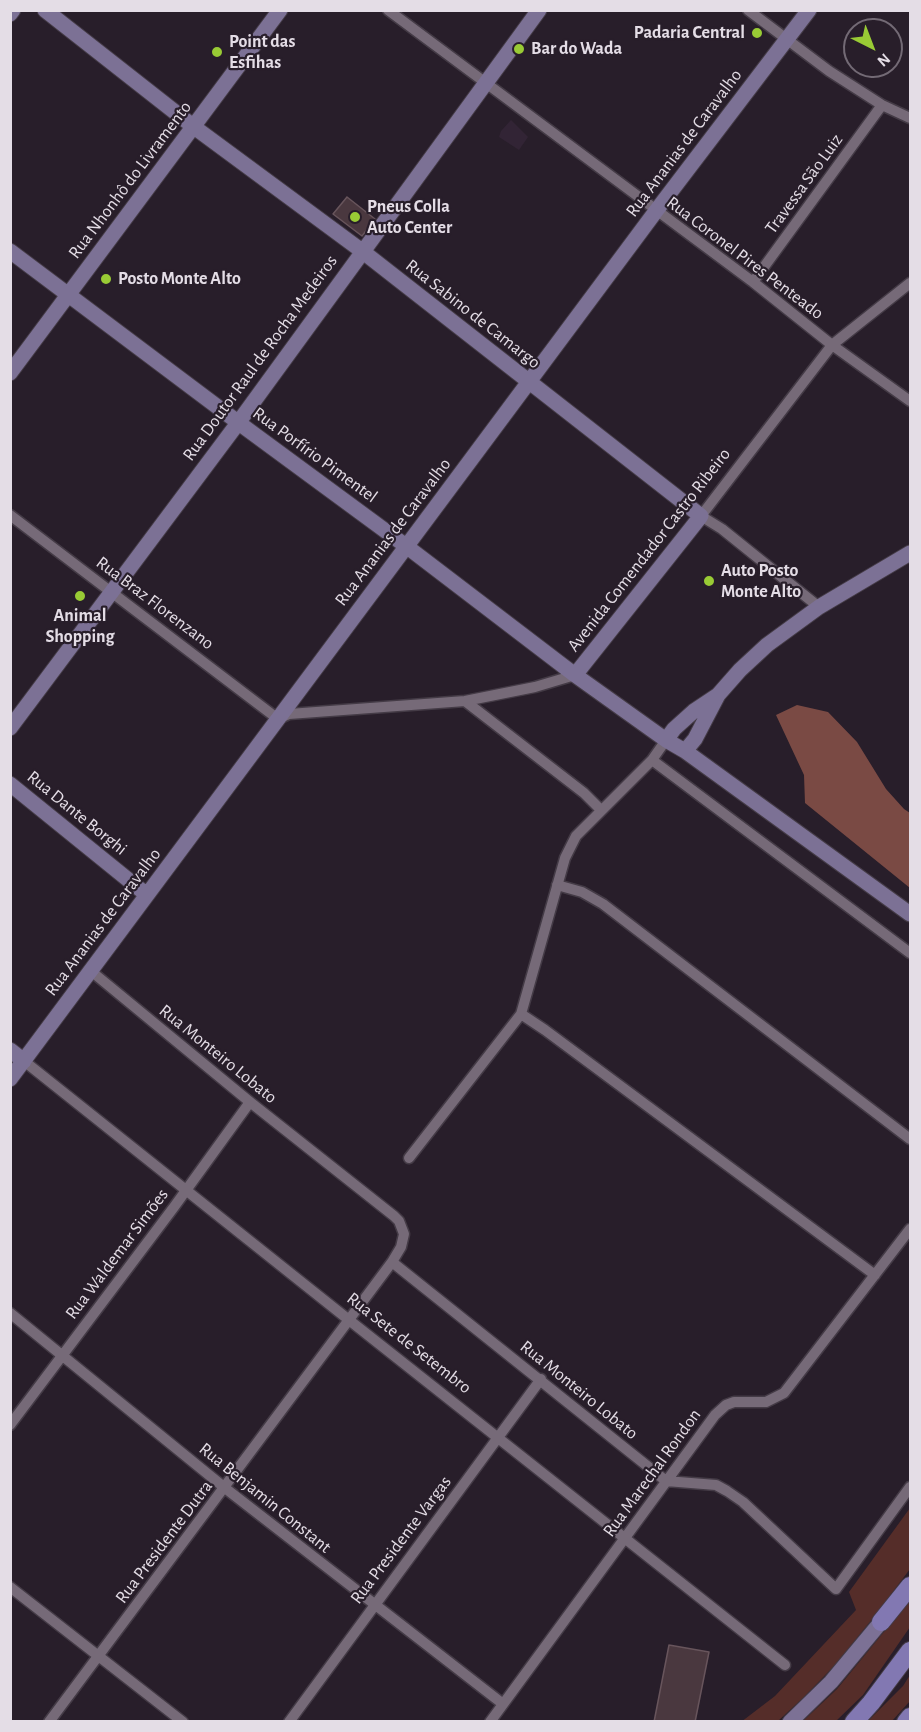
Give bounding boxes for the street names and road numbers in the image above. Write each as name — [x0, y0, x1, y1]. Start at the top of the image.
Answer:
street label: Rua Ananias de Caravalho — [621, 65, 747, 221]
street label: Rua Nhonhô do Livramento — [64, 97, 196, 263]
street label: Travessa São Luiz — [760, 130, 848, 238]
street label: Rua Coronel Pires Penteado — [662, 192, 828, 324]
street label: Rua Doutor Raul de Rocha Medeiros — [178, 251, 342, 465]
street label: Rua Sabino de Camargo — [401, 255, 545, 373]
street label: Rua Porfírio Pimentel — [248, 403, 382, 507]
street label: Avenida Comendador Castro Ribeiro — [563, 444, 735, 656]
street label: Rua Ananias de Caravalho — [330, 454, 456, 610]
street label: Rua Braz Florenzano — [92, 552, 218, 654]
street label: Rua Dante Borghi — [23, 766, 131, 860]
street label: Rua Ananias de Caravalho — [40, 844, 166, 1000]
street label: Rua Monteiro Lobato — [155, 1000, 281, 1108]
street label: Rua Waldemar Simões — [61, 1184, 173, 1324]
street label: Rua Sete de Setembro — [342, 1288, 476, 1398]
street label: Rua Monteiro Lobato — [516, 1336, 642, 1444]
street label: Rua Marechal Rondon — [598, 1405, 706, 1541]
street label: Rua Benjamin Constant — [195, 1438, 335, 1558]
street label: Rua Presidente Vargas — [346, 1472, 456, 1608]
street label: Rua Presidente Dutra — [111, 1476, 217, 1608]

